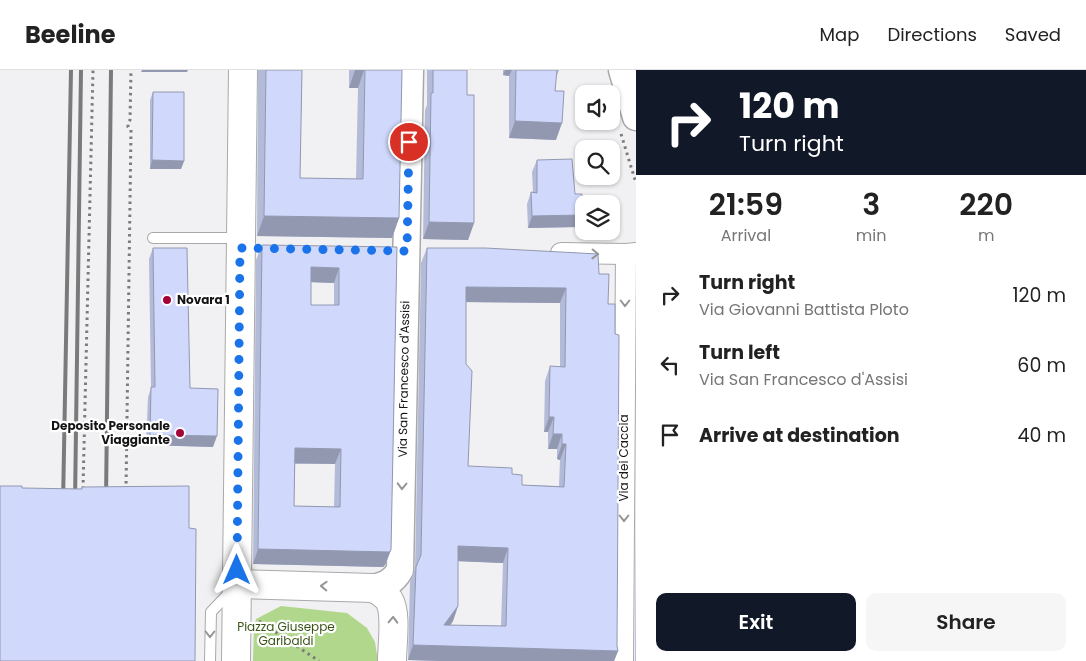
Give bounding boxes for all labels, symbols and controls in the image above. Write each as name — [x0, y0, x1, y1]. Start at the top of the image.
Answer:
text: Beeline — [25, 18, 116, 51]
text: Map — [820, 22, 859, 47]
text: Directions — [887, 22, 977, 47]
text: Saved — [1005, 22, 1061, 47]
text: 120 m — [739, 81, 839, 130]
map controls — [575, 85, 620, 240]
button: sound — [575, 85, 620, 130]
icon: right — [656, 90, 721, 155]
pin — [388, 121, 430, 163]
icon: arrive — [395, 128, 423, 156]
text: Turn right — [739, 128, 844, 159]
button: search — [575, 140, 620, 185]
text: 21:59 — [709, 183, 783, 226]
text: 3 — [862, 183, 880, 226]
text: 220 — [959, 183, 1013, 226]
button: layers — [575, 195, 620, 240]
text: Arrival — [721, 224, 771, 247]
text: min — [856, 224, 886, 247]
text: m — [978, 224, 994, 247]
one-way arrow — [592, 249, 600, 259]
text: Turn right — [699, 269, 795, 296]
icon: right — [656, 281, 684, 309]
text: 120 m — [1012, 282, 1066, 309]
place label: Novara 1 — [177, 291, 230, 308]
marker: Novara 1 — [161, 294, 173, 306]
text: Via Giovanni Battista Ploto — [699, 298, 909, 321]
street label: Via San Francesco d'Assisi — [394, 300, 413, 457]
one-way arrow — [620, 300, 630, 307]
text: Turn left — [699, 339, 780, 366]
icon: left — [656, 351, 684, 379]
text: 60 m — [1017, 352, 1066, 379]
text: Via San Francesco d'Assisi — [699, 368, 908, 391]
street label: Via dei Caccia — [615, 414, 632, 502]
place label: Deposito Personale Viaggiante — [51, 417, 171, 448]
icon: arrive — [656, 421, 684, 449]
text: Arrive at destination — [699, 422, 900, 449]
text: 40 m — [1017, 422, 1066, 449]
marker: Deposito Personale Viaggiante — [174, 427, 186, 439]
one-way arrow — [397, 482, 407, 490]
one-way arrow — [619, 514, 629, 522]
position arrow — [210, 543, 262, 595]
one-way arrow — [320, 581, 328, 592]
button: Exit — [656, 593, 856, 651]
button: Share — [866, 593, 1066, 651]
one-way arrow — [388, 616, 398, 624]
park label: Piazza Giuseppe Garibaldi — [237, 618, 335, 649]
one-way arrow — [205, 631, 215, 639]

